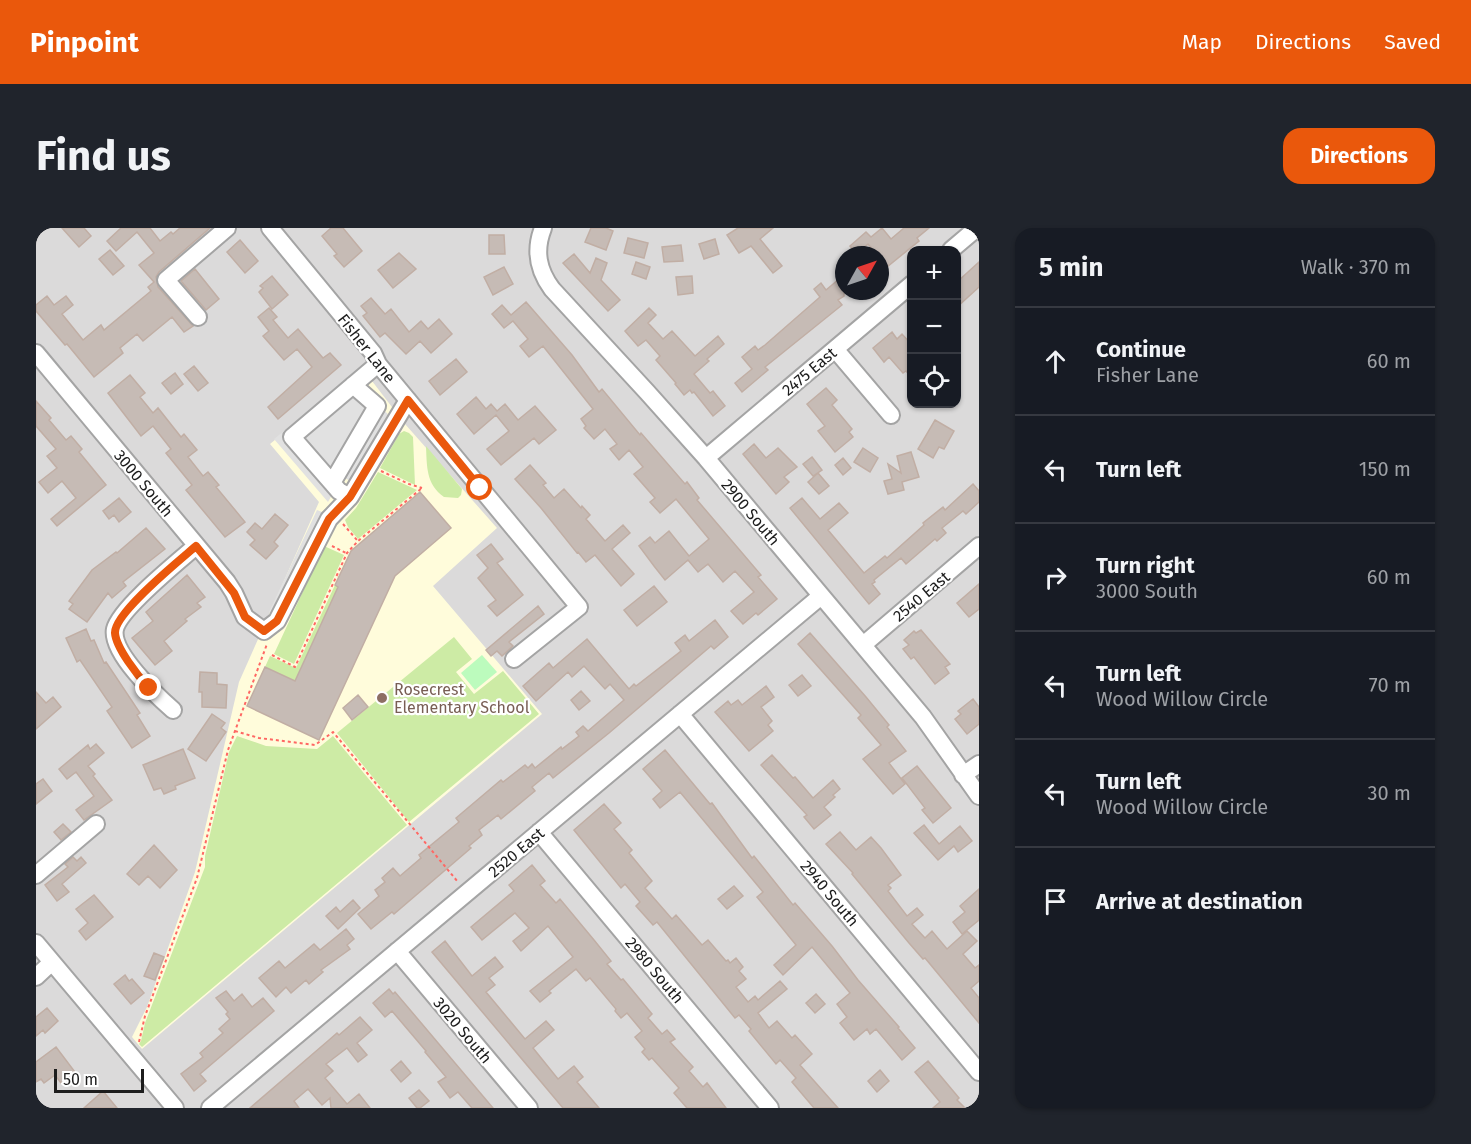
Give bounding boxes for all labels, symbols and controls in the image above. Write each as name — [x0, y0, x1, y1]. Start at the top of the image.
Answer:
text: Pinpoint — [30, 26, 139, 59]
text: Map — [1182, 29, 1222, 55]
text: Directions — [1255, 29, 1351, 55]
text: Saved — [1384, 29, 1441, 55]
button: Directions — [1283, 128, 1435, 184]
text: Find us — [36, 131, 171, 181]
north arrow — [835, 246, 889, 300]
map controls — [907, 246, 961, 408]
button: + — [907, 246, 961, 300]
text: 5 min — [1039, 252, 1103, 283]
text: Walk · 370 m — [1301, 255, 1411, 279]
button: − — [907, 300, 961, 354]
street label: Fisher Lane — [334, 310, 399, 387]
text: Continue — [1096, 336, 1186, 363]
street label: 2475 East — [778, 343, 840, 400]
icon: ahead — [1039, 345, 1072, 378]
text: 60 m — [1367, 349, 1411, 373]
button: locate — [907, 354, 961, 408]
text: Fisher Lane — [1096, 363, 1199, 387]
street label: 3000 South — [110, 446, 177, 521]
icon: left — [1039, 453, 1072, 486]
text: Turn left — [1096, 456, 1181, 483]
text: 150 m — [1359, 457, 1411, 481]
route start — [466, 474, 492, 500]
street label: 2900 South — [717, 475, 784, 549]
text: Turn right — [1096, 552, 1195, 579]
icon: right — [1039, 561, 1072, 594]
text: 60 m — [1367, 565, 1411, 589]
street label: 2540 East — [889, 567, 954, 625]
text: 3000 South — [1096, 579, 1198, 603]
text: Turn left — [1096, 660, 1181, 687]
icon: left — [1039, 669, 1072, 702]
text: 70 m — [1369, 673, 1411, 697]
route end — [135, 674, 161, 700]
place label: Rosecrest Elementary School — [394, 680, 530, 717]
text: Wood Willow Circle — [1096, 687, 1268, 711]
marker: Rosecrest Elementary School — [375, 691, 389, 705]
text: Turn left — [1096, 768, 1181, 795]
icon: left — [1039, 777, 1072, 810]
text: 30 m — [1367, 781, 1411, 805]
text: Wood Willow Circle — [1096, 795, 1268, 819]
street label: 2520 East — [485, 823, 548, 881]
street label: 2940 South — [797, 856, 863, 930]
icon: arrive — [1039, 885, 1072, 918]
text: Arrive at destination — [1096, 888, 1303, 915]
street label: 2980 South — [621, 933, 688, 1007]
street label: 3020 South — [430, 993, 496, 1067]
scale bar — [54, 1066, 144, 1094]
text: 50 m — [63, 1070, 98, 1089]

